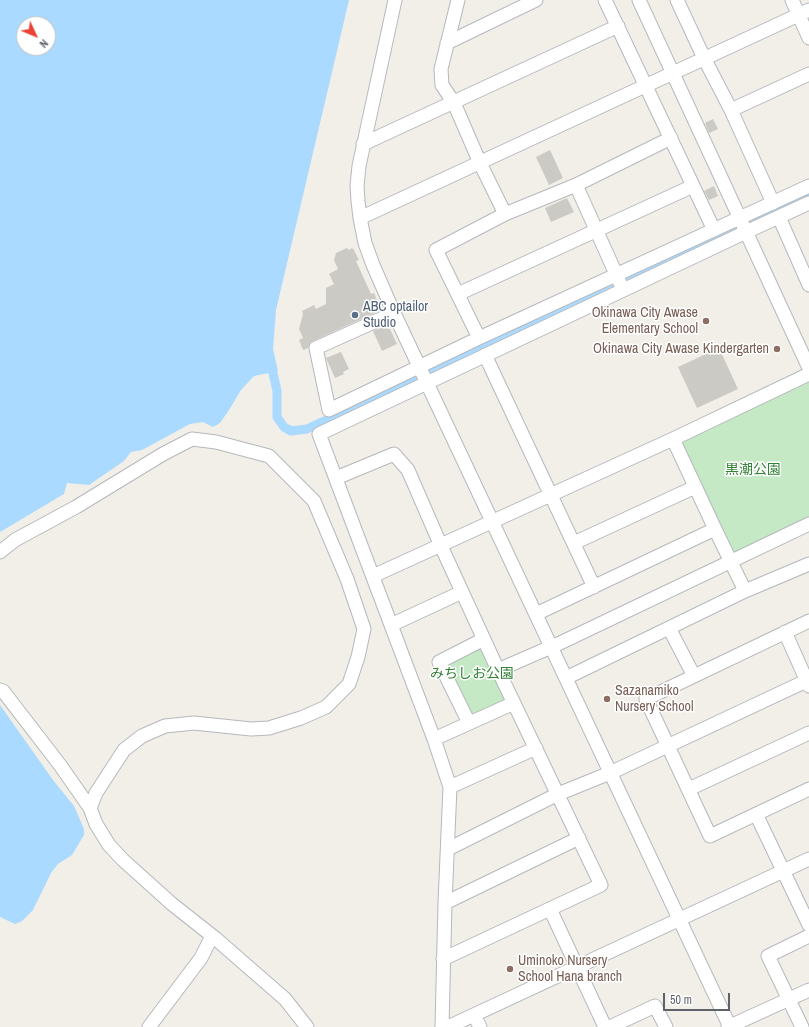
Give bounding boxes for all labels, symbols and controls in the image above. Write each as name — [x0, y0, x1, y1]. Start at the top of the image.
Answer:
north arrow — [16, 16, 56, 56]
text: N — [37, 36, 51, 51]
place label: ABC optailor Studio — [363, 299, 428, 332]
place label: Okinawa City Awase Elementary School — [592, 305, 698, 338]
marker: ABC optailor Studio — [350, 310, 360, 320]
marker: Okinawa City Awase Elementary School — [701, 316, 711, 326]
place label: Okinawa City Awase Kindergarten — [593, 341, 769, 357]
marker: Okinawa City Awase Kindergarten — [772, 344, 782, 354]
park label: 黒潮公園 — [725, 462, 781, 478]
park label: みちしお公園 — [430, 666, 514, 682]
place label: Sazanamiko Nursery School — [615, 683, 693, 716]
marker: Sazanamiko Nursery School — [602, 694, 612, 704]
place label: Uminoko Nursery School Hana branch — [518, 953, 622, 986]
marker: Uminoko Nursery School Hana branch — [505, 964, 515, 974]
scale bar — [665, 985, 732, 1011]
text: 50 m — [670, 992, 692, 1008]

